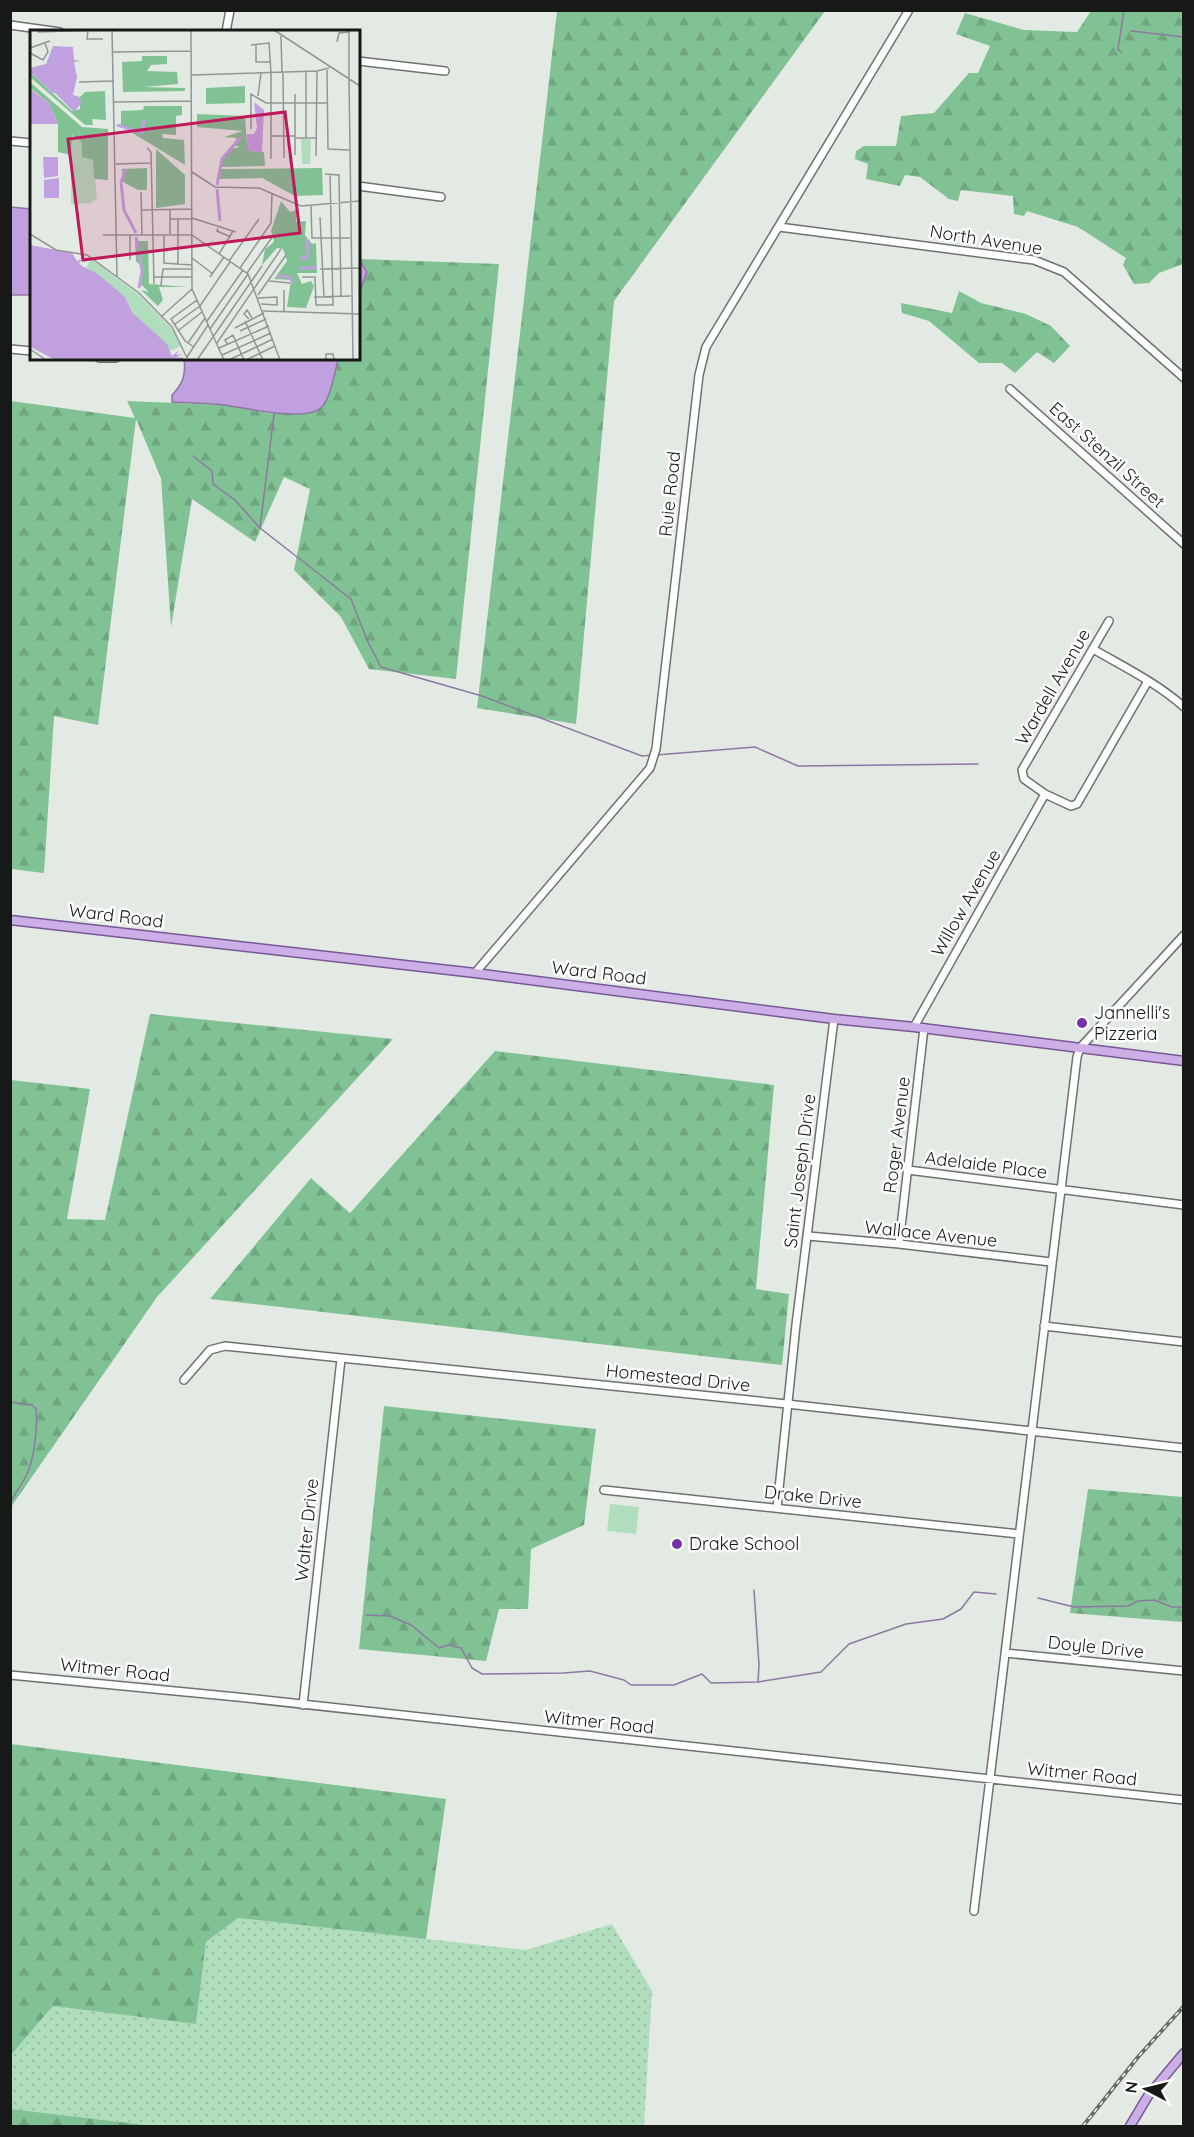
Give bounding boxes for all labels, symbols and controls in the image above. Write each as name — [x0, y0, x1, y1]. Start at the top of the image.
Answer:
inset map — [30, 30, 360, 360]
street label: North Avenue — [928, 219, 1044, 260]
street label: East Stenzil Street — [1045, 397, 1170, 513]
street label: Ruie Road — [654, 450, 685, 538]
street label: Wardell Avenue — [1010, 624, 1095, 749]
street label: Willow Avenue — [926, 845, 1006, 961]
street label: Ward Road — [67, 898, 165, 933]
street label: Ward Road — [550, 955, 648, 990]
place label: Jannelli's Pizzeria — [1094, 1001, 1170, 1045]
marker: Jannelli's Pizzeria — [1075, 1016, 1089, 1030]
street label: Roger Avenue — [878, 1075, 915, 1195]
street label: Saint Joseph Drive — [779, 1092, 820, 1249]
street label: Adelaide Place — [924, 1146, 1048, 1183]
street label: Wallace Avenue — [864, 1215, 999, 1252]
street label: Homestead Drive — [605, 1358, 751, 1397]
street label: Walter Drive — [290, 1477, 323, 1583]
street label: Drake Drive — [763, 1480, 863, 1513]
place label: Drake School — [689, 1532, 799, 1555]
marker: Drake School — [670, 1537, 684, 1551]
street label: Doyle Drive — [1047, 1630, 1145, 1663]
street label: Witmer Road — [59, 1652, 171, 1687]
street label: Witmer Road — [543, 1704, 655, 1739]
street label: Witmer Road — [1026, 1756, 1138, 1791]
north arrow — [1116, 2059, 1176, 2119]
text: N — [1120, 2080, 1142, 2094]

